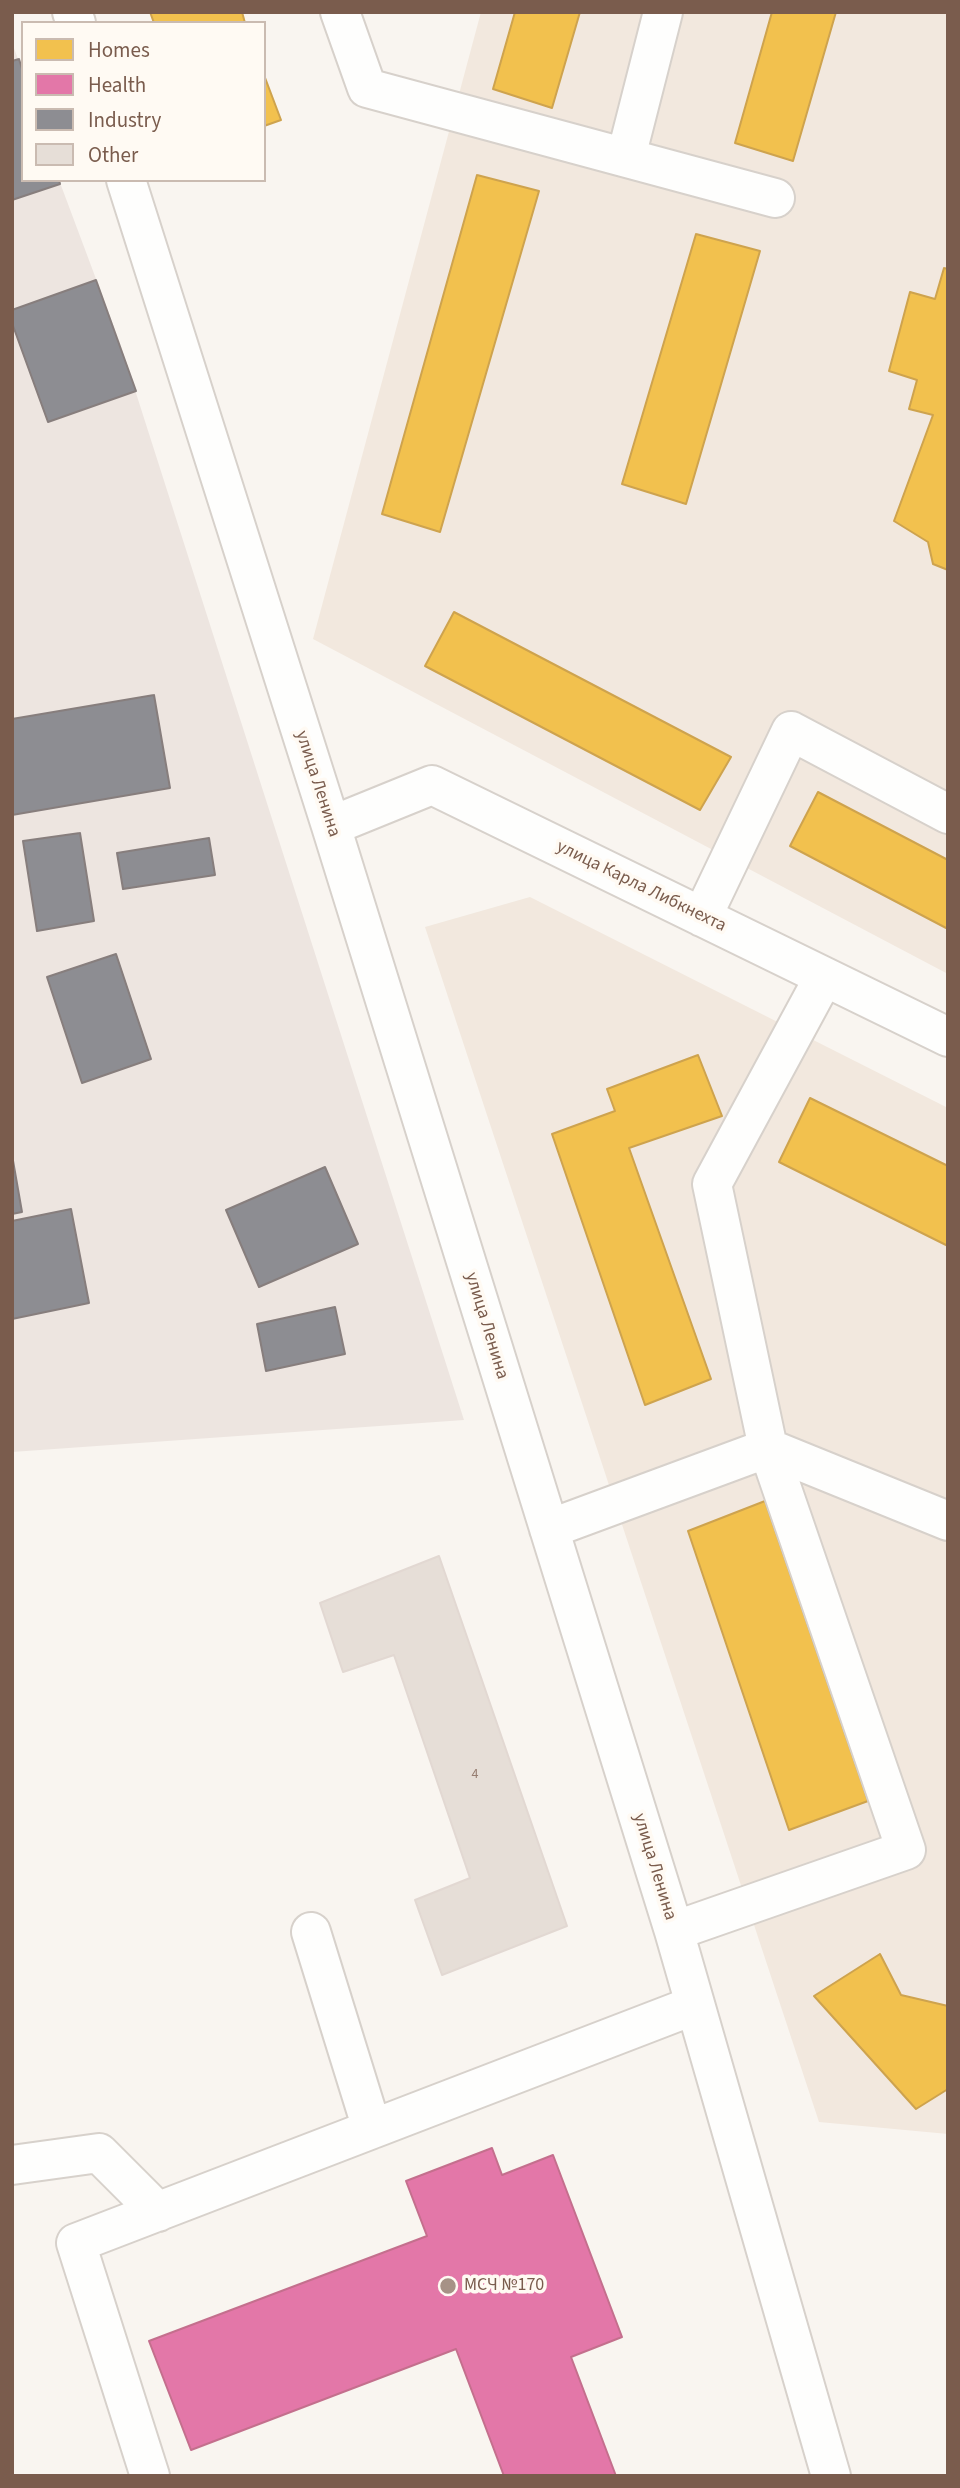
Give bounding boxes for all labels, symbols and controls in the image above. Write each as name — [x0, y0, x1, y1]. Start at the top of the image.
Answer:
legend — [21, 21, 266, 182]
text: Homes — [88, 35, 150, 65]
text: Health — [88, 70, 146, 100]
text: Industry — [88, 105, 161, 135]
text: Other — [88, 140, 138, 170]
street label: улица Ленина — [290, 728, 344, 840]
street label: улица Карла Либкнехта — [553, 836, 729, 938]
street label: улица Ленина — [460, 1270, 512, 1382]
house number: 4 — [472, 1767, 478, 1783]
street label: улица Ленина — [628, 1811, 680, 1923]
place label: МСЧ №170 — [464, 2275, 544, 2297]
marker: МСЧ №170 — [438, 2276, 458, 2296]

